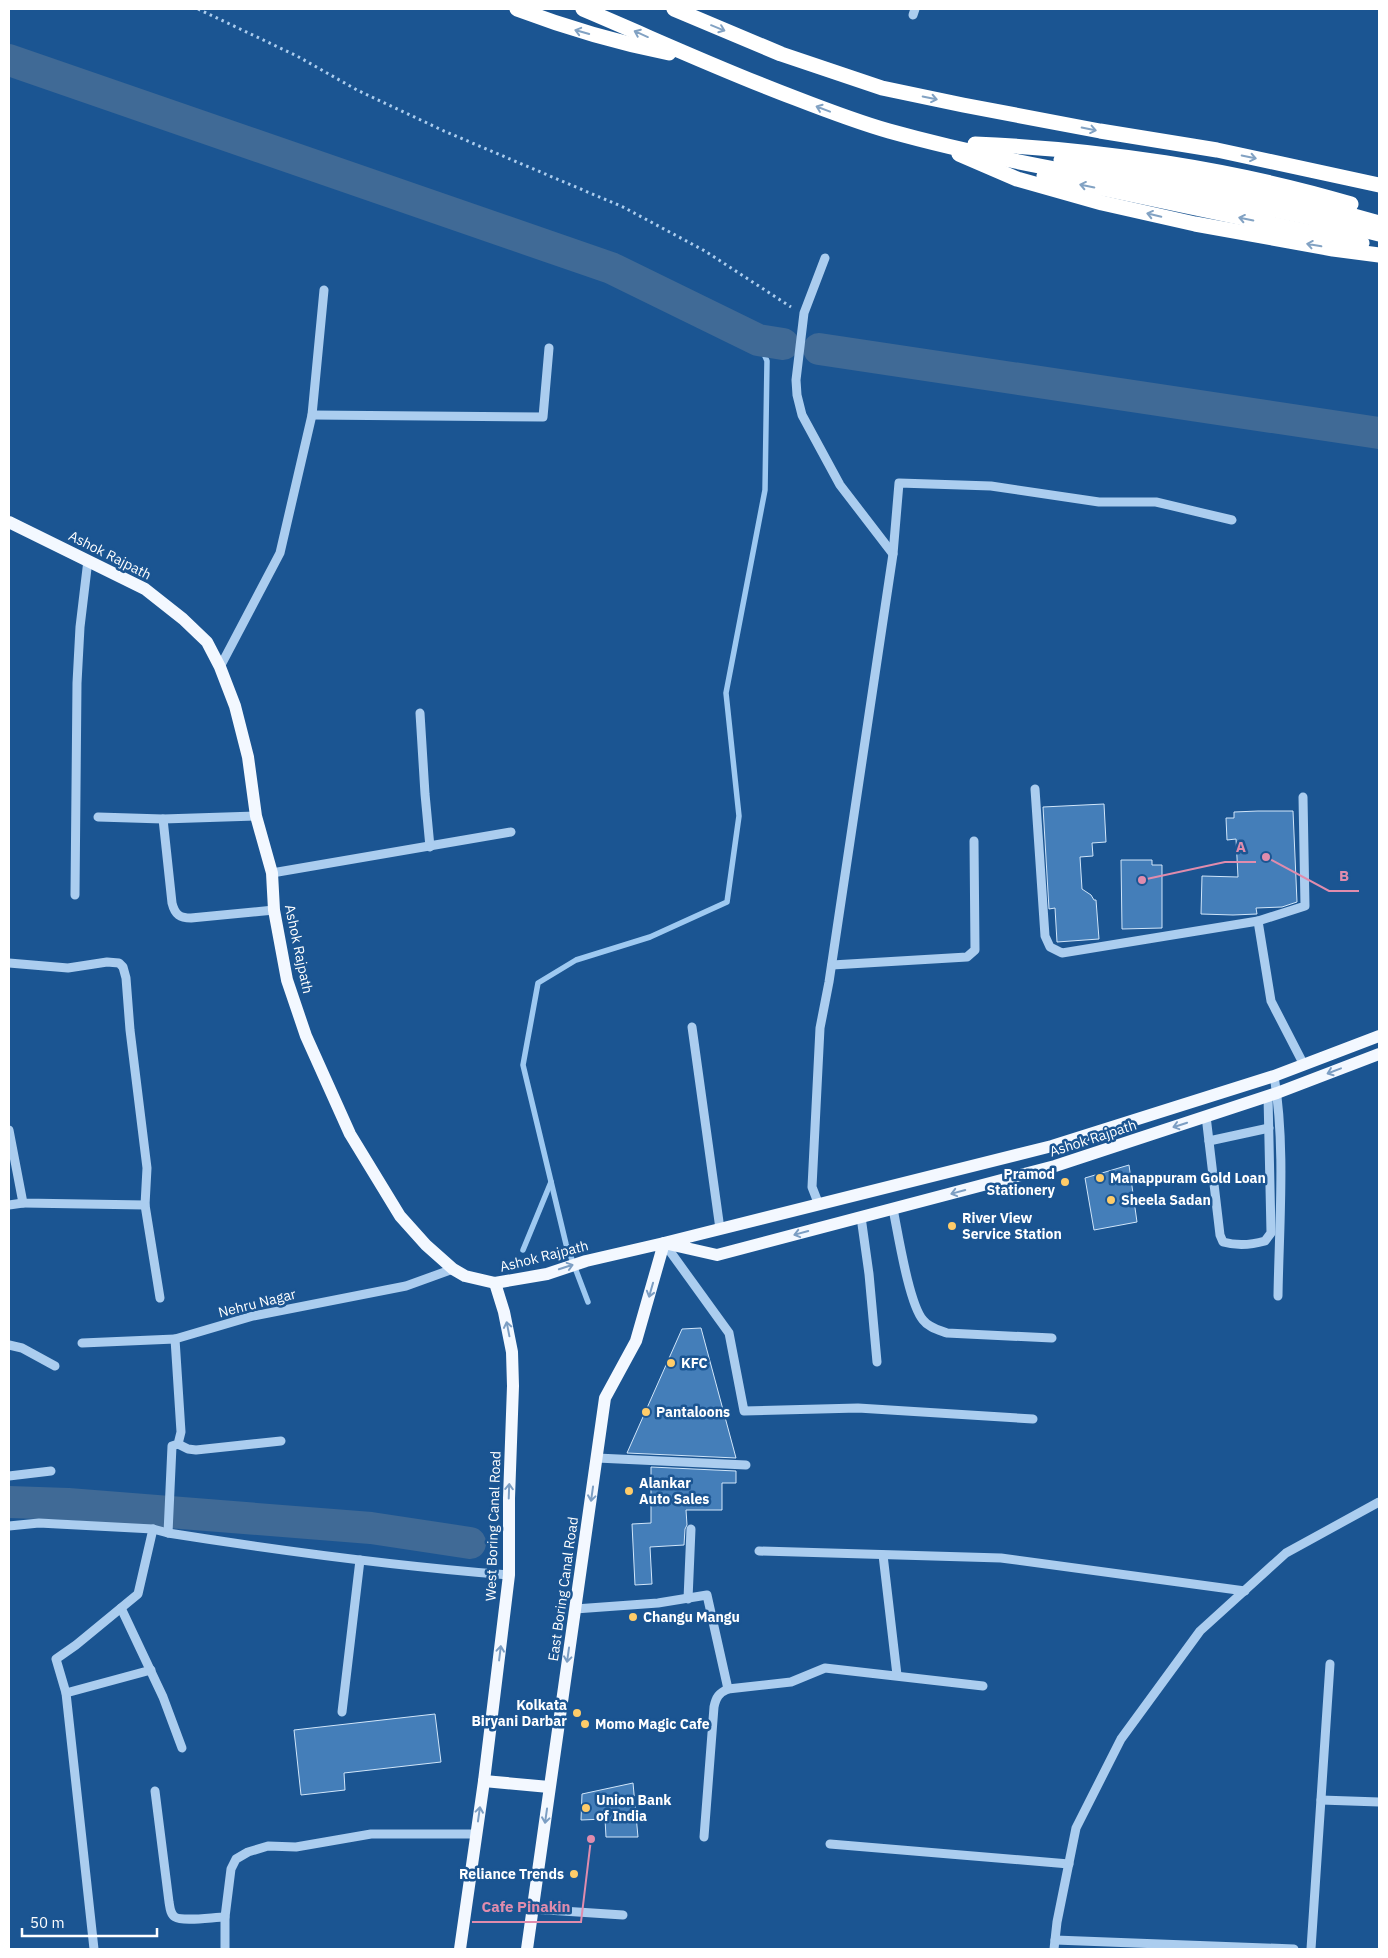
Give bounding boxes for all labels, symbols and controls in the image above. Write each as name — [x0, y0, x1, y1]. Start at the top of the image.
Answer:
one-way arrow — [710, 24, 725, 34]
one-way arrow — [574, 27, 590, 37]
one-way arrow — [634, 28, 649, 38]
one-way arrow — [921, 94, 937, 103]
one-way arrow — [816, 104, 831, 113]
one-way arrow — [1081, 125, 1097, 134]
one-way arrow — [1241, 153, 1257, 163]
one-way arrow — [1079, 181, 1095, 190]
one-way arrow — [1147, 210, 1163, 219]
one-way arrow — [1238, 214, 1254, 223]
one-way arrow — [1306, 240, 1322, 250]
street label: Ashok Rajpath — [66, 526, 154, 584]
callout: A — [1225, 832, 1256, 862]
text: A — [1236, 837, 1246, 856]
callout: B — [1329, 861, 1359, 891]
text: B — [1339, 866, 1349, 885]
street label: Ashok Rajpath — [281, 903, 317, 995]
one-way arrow — [1327, 1067, 1342, 1076]
street label: Ashok Rajpath — [1047, 1115, 1139, 1161]
one-way arrow — [1173, 1121, 1189, 1130]
place label: Pramod Stationery — [986, 1165, 1056, 1199]
place label: Manappuram Gold Loan — [1110, 1169, 1266, 1187]
marker: Manappuram Gold Loan — [1094, 1172, 1106, 1184]
marker: Pramod Stationery — [1059, 1176, 1071, 1188]
one-way arrow — [950, 1187, 966, 1197]
place label: Sheela Sadan — [1121, 1191, 1211, 1209]
marker: Sheela Sadan — [1105, 1194, 1117, 1206]
place label: River View Service Station — [962, 1209, 1062, 1243]
marker: River View Service Station — [946, 1220, 958, 1232]
one-way arrow — [793, 1229, 809, 1238]
street label: Ashok Rajpath — [498, 1236, 590, 1276]
one-way arrow — [558, 1262, 574, 1272]
one-way arrow — [645, 1281, 655, 1297]
street label: Nehru Nagar — [216, 1285, 298, 1321]
one-way arrow — [502, 1322, 512, 1338]
place label: KFC — [681, 1354, 708, 1372]
marker: KFC — [665, 1357, 677, 1369]
place label: Pantaloons — [656, 1403, 730, 1421]
marker: Pantaloons — [640, 1406, 652, 1418]
street label: West Boring Canal Road — [481, 1451, 505, 1601]
place label: Alankar Auto Sales — [639, 1474, 709, 1508]
one-way arrow — [505, 1484, 514, 1500]
marker: Alankar Auto Sales — [623, 1485, 635, 1497]
one-way arrow — [586, 1486, 596, 1502]
street label: East Boring Canal Road — [544, 1516, 582, 1662]
place label: Changu Mangu — [643, 1608, 740, 1626]
marker: Changu Mangu — [627, 1611, 639, 1623]
one-way arrow — [495, 1645, 505, 1661]
one-way arrow — [563, 1646, 573, 1662]
place label: Kolkata Biryani Darbar — [471, 1696, 567, 1730]
marker: Kolkata Biryani Darbar — [571, 1707, 583, 1719]
place label: Momo Magic Cafe — [595, 1715, 710, 1733]
marker: Momo Magic Cafe — [579, 1718, 591, 1730]
place label: Union Bank of India — [596, 1791, 672, 1825]
marker: Union Bank of India — [580, 1802, 592, 1814]
one-way arrow — [475, 1807, 485, 1823]
one-way arrow — [540, 1807, 550, 1823]
place label: Reliance Trends — [459, 1865, 564, 1883]
marker: Reliance Trends — [568, 1868, 580, 1880]
callout: Cafe Pinakin — [472, 1892, 581, 1922]
text: Cafe Pinakin — [481, 1897, 571, 1916]
scale bar — [22, 1906, 158, 1938]
text: 50 m — [30, 1913, 65, 1932]

